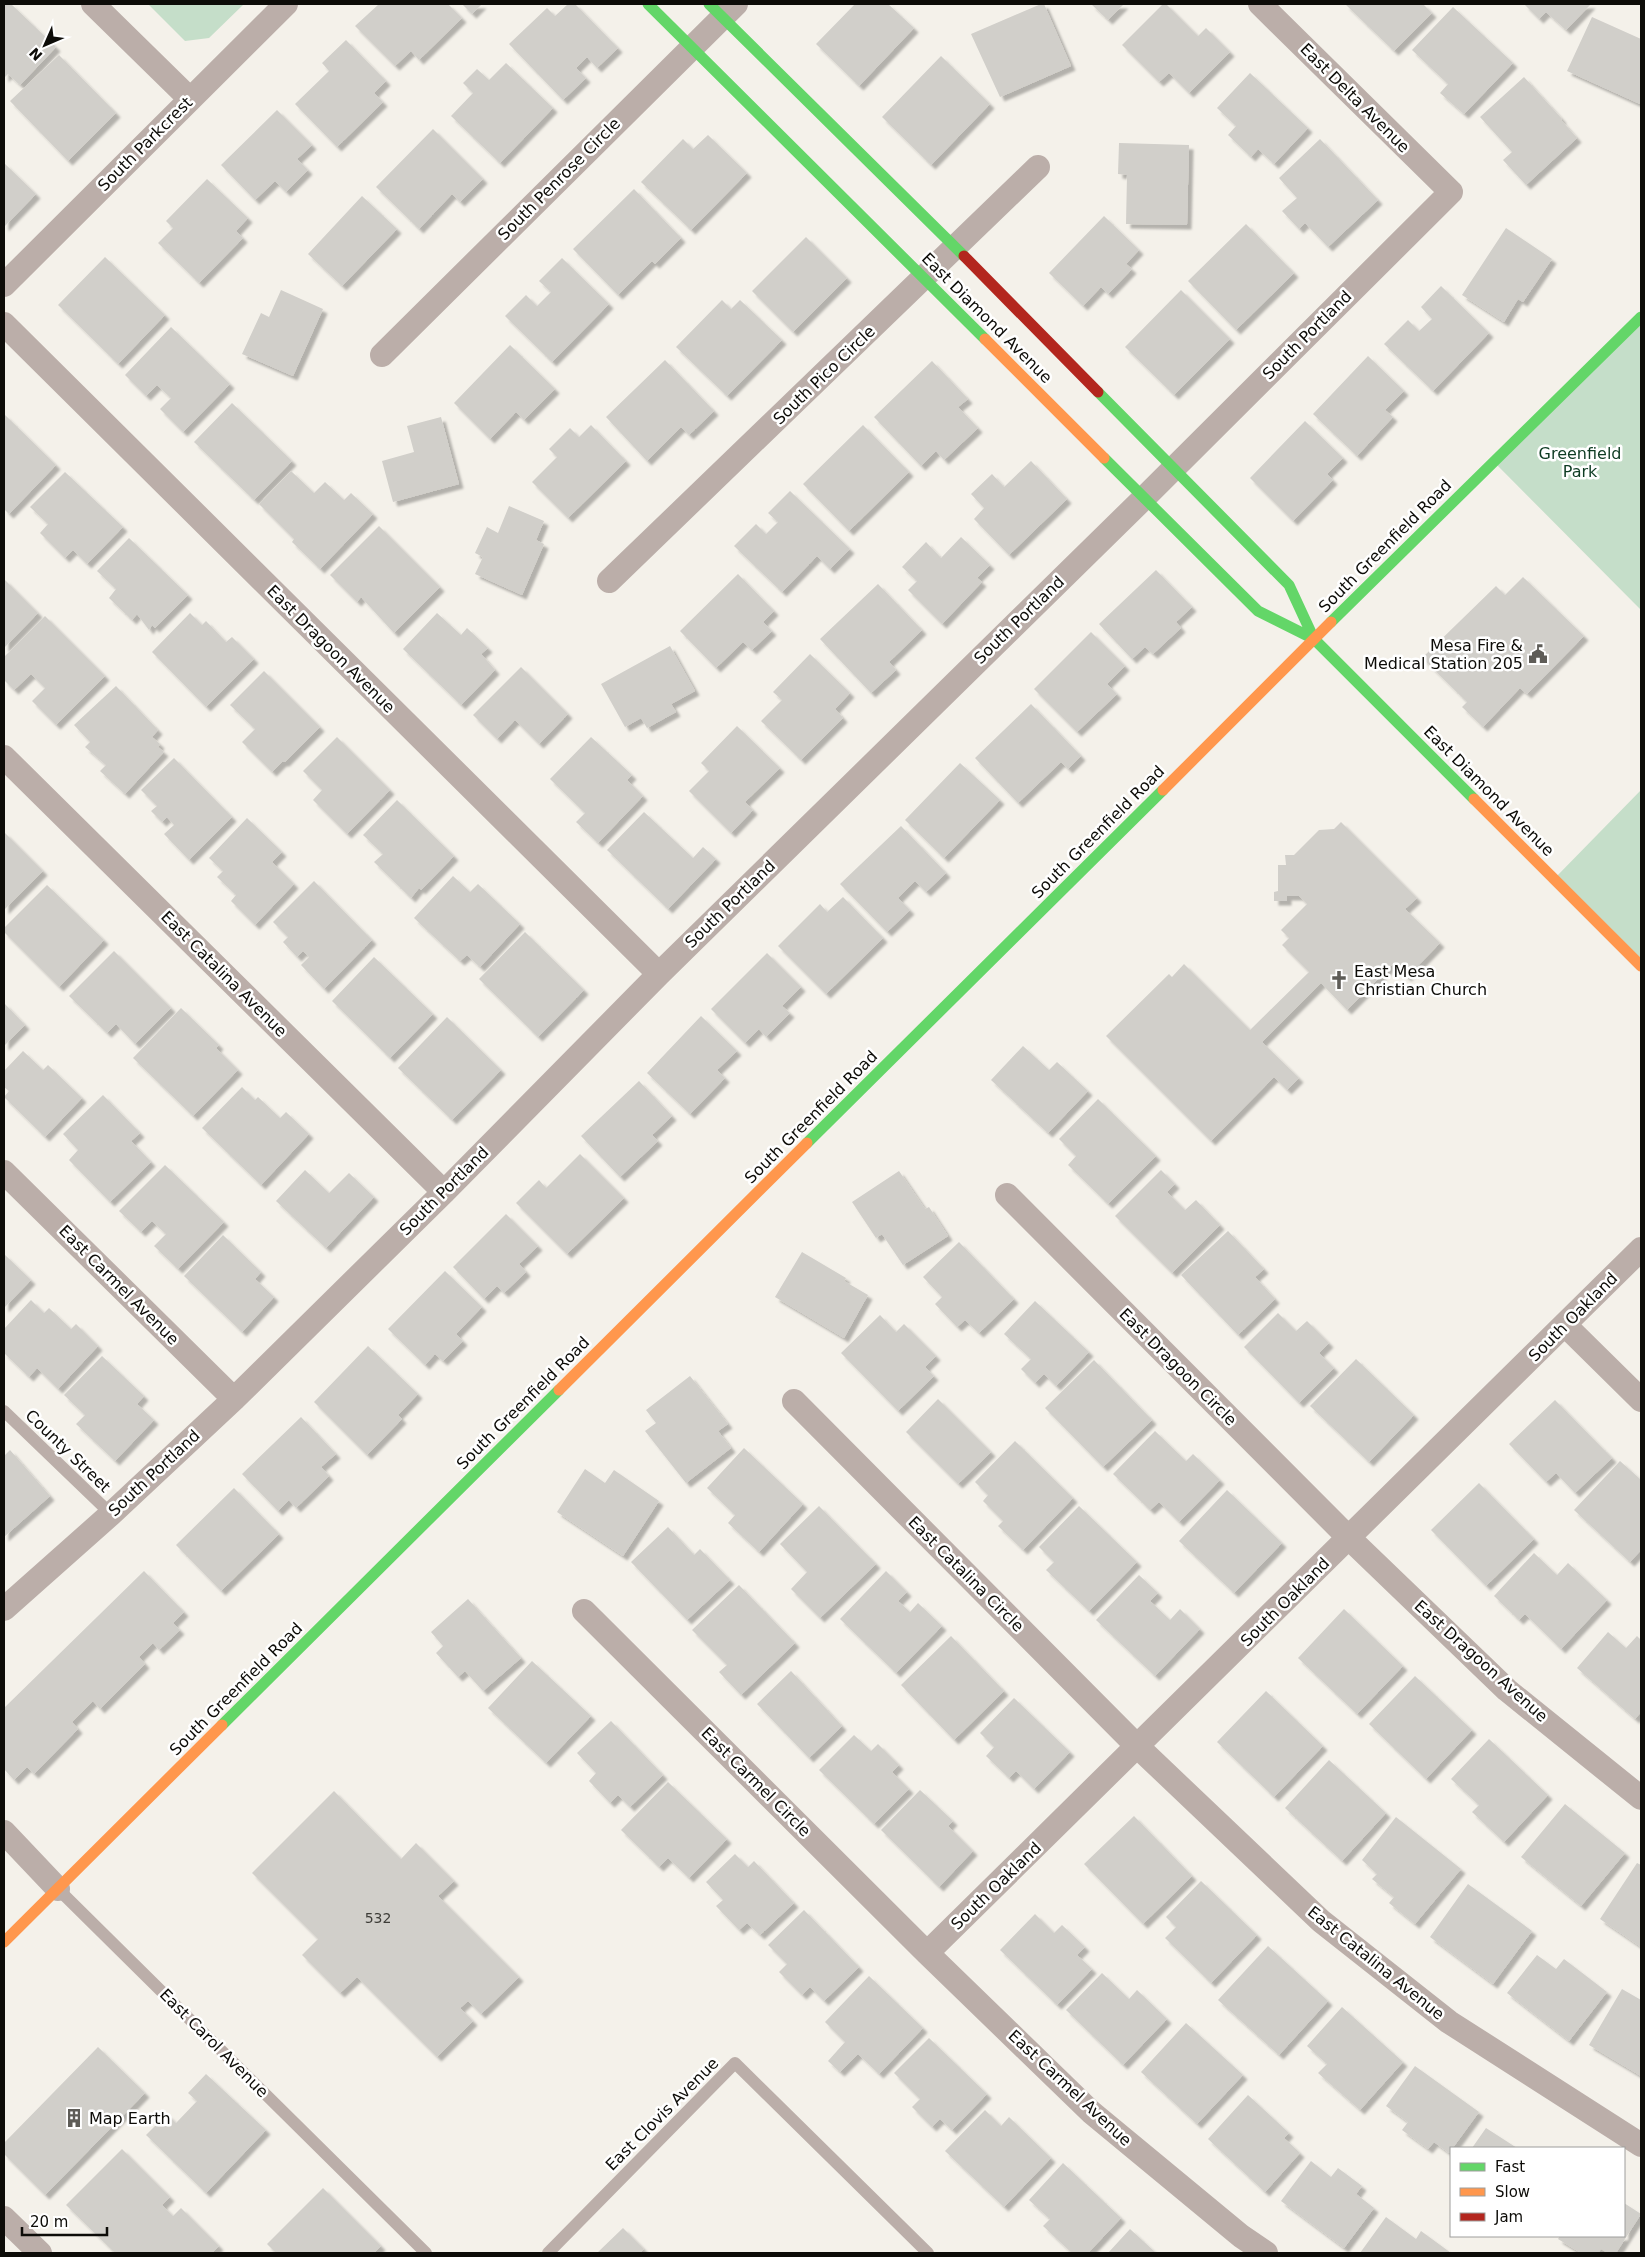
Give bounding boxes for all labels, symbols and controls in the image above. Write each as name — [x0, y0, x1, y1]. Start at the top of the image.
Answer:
north arrow — [20, 20, 70, 70]
street label: East Delta Avenue — [1296, 39, 1414, 157]
text: N — [26, 44, 46, 64]
street label: South Parkcrest — [94, 93, 196, 195]
street label: South Penrose Circle — [494, 114, 624, 244]
street label: East Diamond Avenue — [918, 249, 1056, 387]
street label: South Portland — [1259, 287, 1355, 383]
street label: South Pico Circle — [769, 322, 879, 428]
park label: Greenfield Park — [1539, 444, 1621, 481]
street label: South Greenfield Road — [1315, 476, 1455, 616]
street label: South Portland — [970, 572, 1068, 668]
street label: East Dragoon Avenue — [263, 581, 399, 717]
place label: Mesa Fire & Medical Station 205 — [1364, 636, 1523, 673]
public building icon: Mesa Fire & Medical Station 205 — [1527, 643, 1549, 665]
street label: East Diamond Avenue — [1420, 722, 1558, 860]
street label: South Greenfield Road — [1028, 762, 1168, 902]
street label: South Portland — [681, 856, 779, 952]
street label: East Catalina Avenue — [157, 907, 291, 1041]
place label: East Mesa Christian Church — [1354, 962, 1487, 999]
church icon: East Mesa Christian Church — [1328, 969, 1350, 991]
street label: South Greenfield Road — [741, 1047, 881, 1187]
street label: South Portland — [396, 1143, 492, 1239]
street label: East Carmel Avenue — [55, 1221, 183, 1349]
street label: South Oakland — [1525, 1269, 1621, 1365]
street label: East Dragoon Circle — [1115, 1304, 1241, 1430]
street label: South Greenfield Road — [453, 1333, 593, 1473]
street label: County Street — [22, 1406, 114, 1496]
street label: South Portland — [104, 1426, 204, 1520]
street label: East Catalina Circle — [904, 1512, 1028, 1636]
street label: South Oakland — [1237, 1554, 1333, 1650]
street label: East Dragoon Avenue — [1410, 1596, 1552, 1726]
street label: South Greenfield Road — [166, 1619, 306, 1759]
street label: East Carmel Circle — [697, 1723, 815, 1841]
street label: South Oakland — [947, 1838, 1045, 1934]
street label: East Catalina Avenue — [1304, 1902, 1448, 2024]
house number: 532 — [365, 1910, 391, 1926]
street label: East Carol Avenue — [156, 1985, 272, 2101]
street label: East Carmel Avenue — [1005, 2026, 1135, 2150]
street label: East Clovis Avenue — [602, 2054, 722, 2174]
building icon: Map Earth — [63, 2107, 85, 2129]
place label: Map Earth — [89, 2109, 171, 2128]
legend — [1450, 2147, 1625, 2237]
text: Fast — [1495, 2158, 1525, 2176]
text: Slow — [1495, 2183, 1530, 2201]
scale bar — [22, 2204, 108, 2236]
text: Jam — [1494, 2208, 1523, 2226]
text: 20 m — [30, 2213, 68, 2231]

